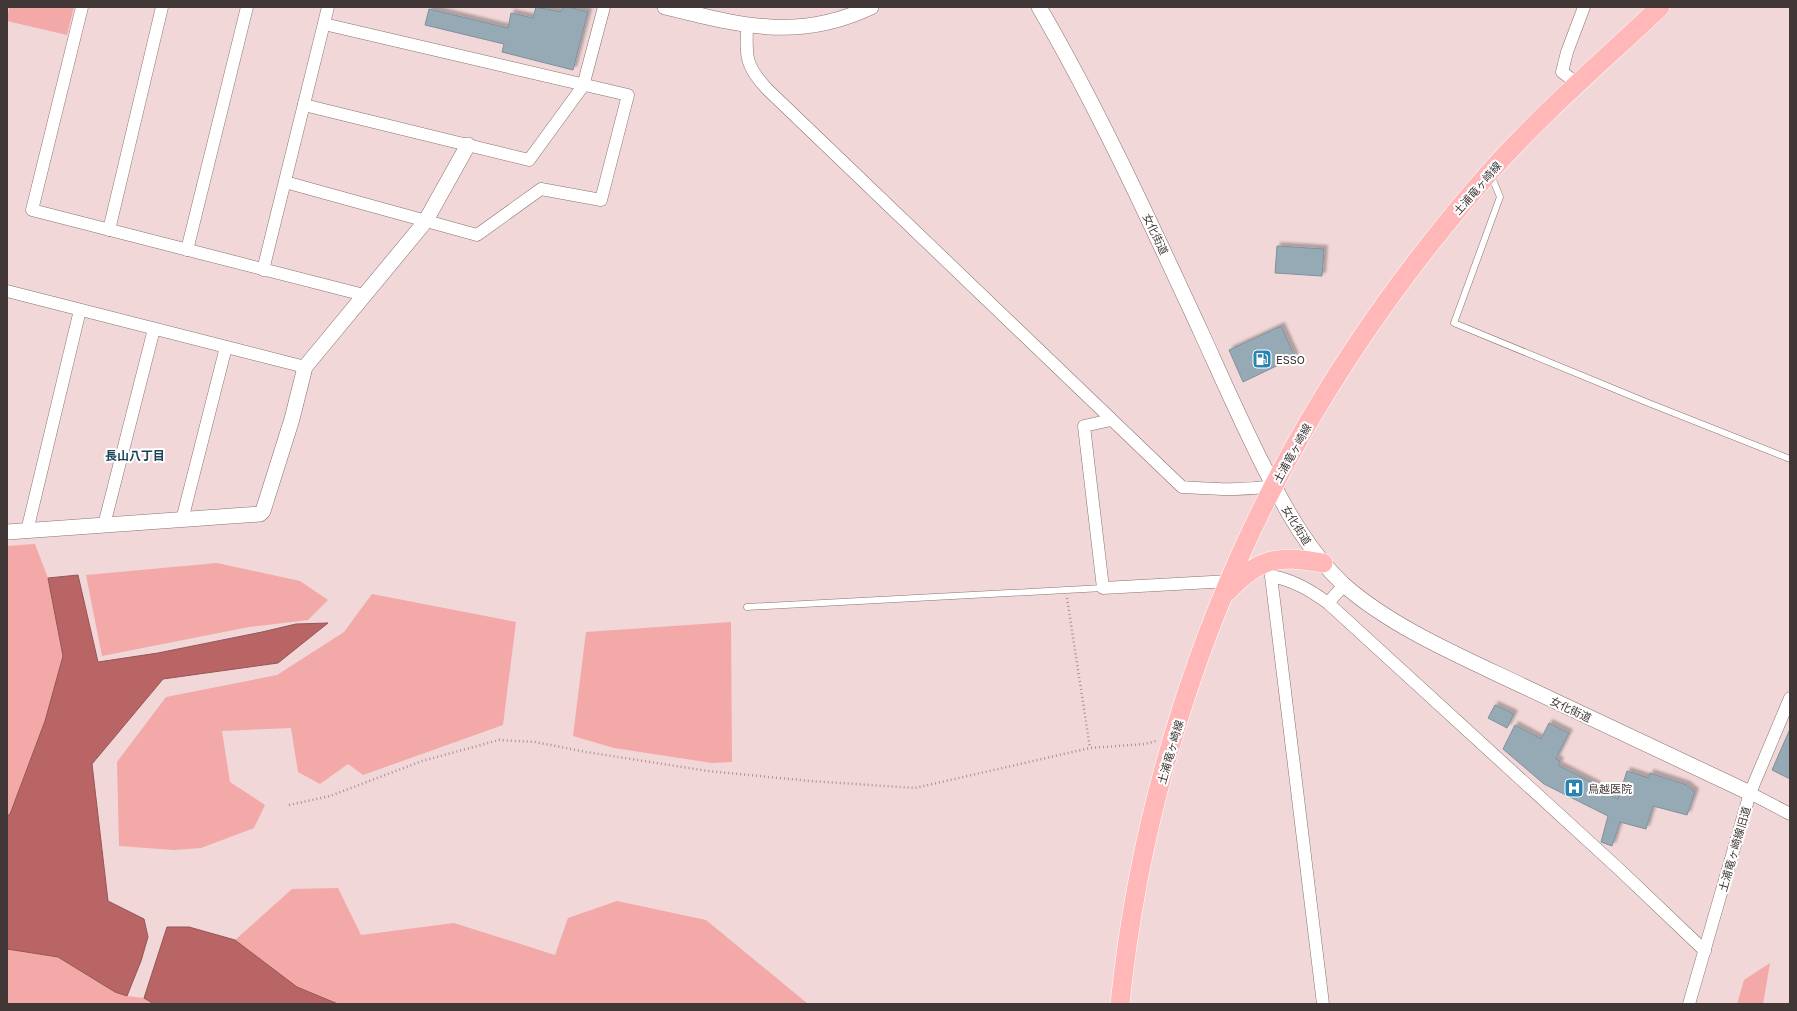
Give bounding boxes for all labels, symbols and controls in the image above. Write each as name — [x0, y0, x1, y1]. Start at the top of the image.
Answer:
street label: 土浦竜ヶ崎線 — [1450, 159, 1504, 217]
street label: 女化街道 — [1141, 211, 1171, 257]
fuel station icon: ESSO — [1251, 348, 1273, 370]
place label: ESSO — [1276, 353, 1305, 366]
street label: 土浦竜ヶ崎線 — [1270, 421, 1314, 485]
district label: 長山八丁目 — [105, 448, 165, 463]
street label: 女化街道 — [1280, 503, 1314, 547]
street label: 女化街道 — [1548, 694, 1594, 724]
street label: 土浦竜ヶ崎線 — [1155, 718, 1185, 786]
hospital icon: 鳥越医院 — [1563, 777, 1585, 799]
place label: 鳥越医院 — [1588, 782, 1632, 795]
street label: 土浦竜ヶ崎線旧道 — [1716, 805, 1752, 893]

